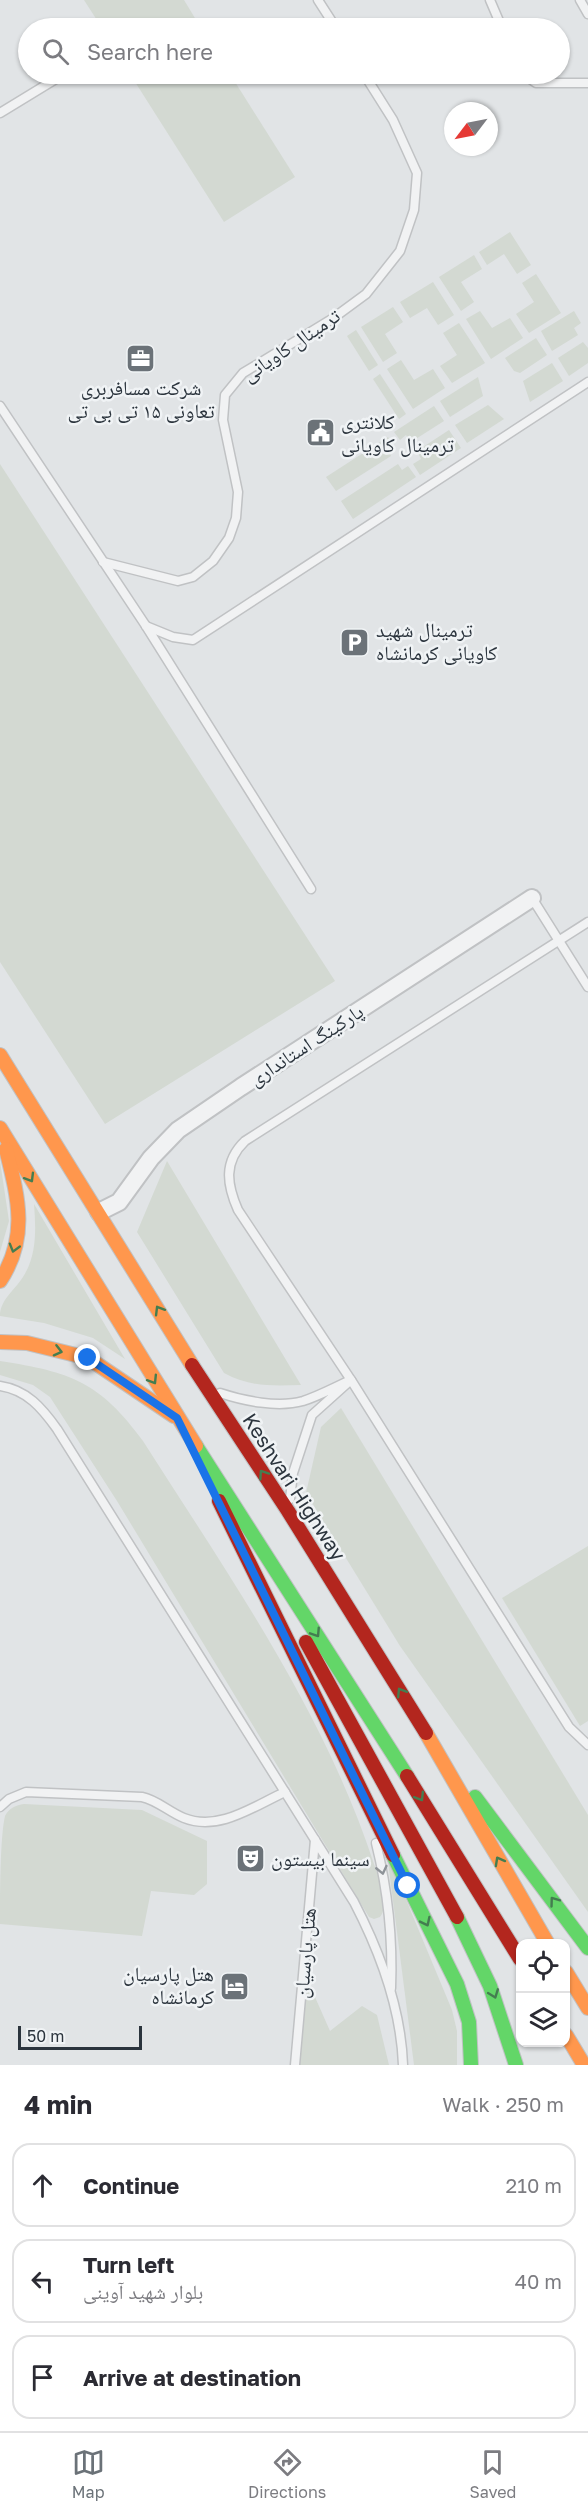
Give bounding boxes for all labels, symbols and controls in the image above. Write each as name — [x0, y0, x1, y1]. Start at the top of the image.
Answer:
search box — [18, 18, 570, 84]
icon: search — [39, 35, 72, 68]
text: Search here — [87, 38, 213, 65]
north arrow — [444, 102, 498, 156]
street label: ترمینال کاویانی — [237, 303, 345, 387]
office icon: شرکت مسافربری تعاونی ۱۵ تی بی تی — [125, 342, 157, 374]
place label: شرکت مسافربری تعاونی ۱۵ تی بی تی — [67, 375, 215, 423]
place label: کلانتری ترمینال کاویانی — [341, 409, 454, 457]
public building icon: کلانتری ترمینال کاویانی — [304, 417, 336, 449]
place label: ترمینال شهید کاویانی کرمانشاه — [376, 617, 497, 665]
parking icon: ترمینال شهید کاویانی کرمانشاه — [339, 626, 371, 658]
street label: پارکینگ استانداری — [244, 998, 368, 1091]
one-way arrow — [23, 1172, 35, 1182]
one-way arrow — [9, 1243, 21, 1253]
one-way arrow — [154, 1306, 166, 1316]
one-way arrow — [52, 1343, 62, 1356]
route end — [74, 1344, 100, 1370]
one-way arrow — [146, 1374, 157, 1385]
street label: Keshvari Highway — [238, 1408, 351, 1564]
one-way arrow — [259, 1470, 271, 1480]
one-way arrow — [308, 1626, 319, 1637]
one-way arrow — [397, 1688, 409, 1698]
one-way arrow — [412, 1791, 424, 1801]
theatre icon: سینما بیستون — [234, 1843, 266, 1875]
place label: سینما بیستون — [271, 1846, 370, 1871]
one-way arrow — [495, 1856, 506, 1867]
one-way arrow — [375, 1865, 388, 1875]
route start — [394, 1872, 420, 1898]
one-way arrow — [550, 1896, 561, 1907]
street label: هتل پارسیان — [288, 1907, 321, 1999]
one-way arrow — [419, 1916, 431, 1927]
map controls — [516, 1939, 570, 2047]
button: locate — [516, 1939, 570, 1993]
place label: هتل پارسیان کرمانشاه — [123, 1961, 214, 2008]
hotel icon: هتل پارسیان کرمانشاه — [219, 1970, 251, 2002]
one-way arrow — [486, 1988, 499, 1999]
button: layers — [516, 1993, 570, 2047]
scale bar — [18, 2023, 142, 2050]
text: 50 m — [27, 2026, 64, 2046]
text: 4 min — [24, 2089, 92, 2120]
text: Walk · 250 m — [442, 2092, 564, 2116]
icon: ahead — [26, 2169, 59, 2202]
text: Continue — [83, 2172, 179, 2199]
text: 210 m — [506, 2173, 562, 2197]
text: Turn left — [83, 2251, 174, 2278]
icon: left — [26, 2265, 59, 2298]
text: 40 m — [515, 2269, 562, 2293]
text: بلوار شهید آوینی — [83, 2279, 203, 2303]
icon: arrive — [26, 2361, 59, 2394]
text: Arrive at destination — [83, 2364, 301, 2391]
tab: Map — [72, 2446, 105, 2502]
tab: Directions — [248, 2446, 326, 2502]
tab: Saved — [470, 2446, 516, 2502]

